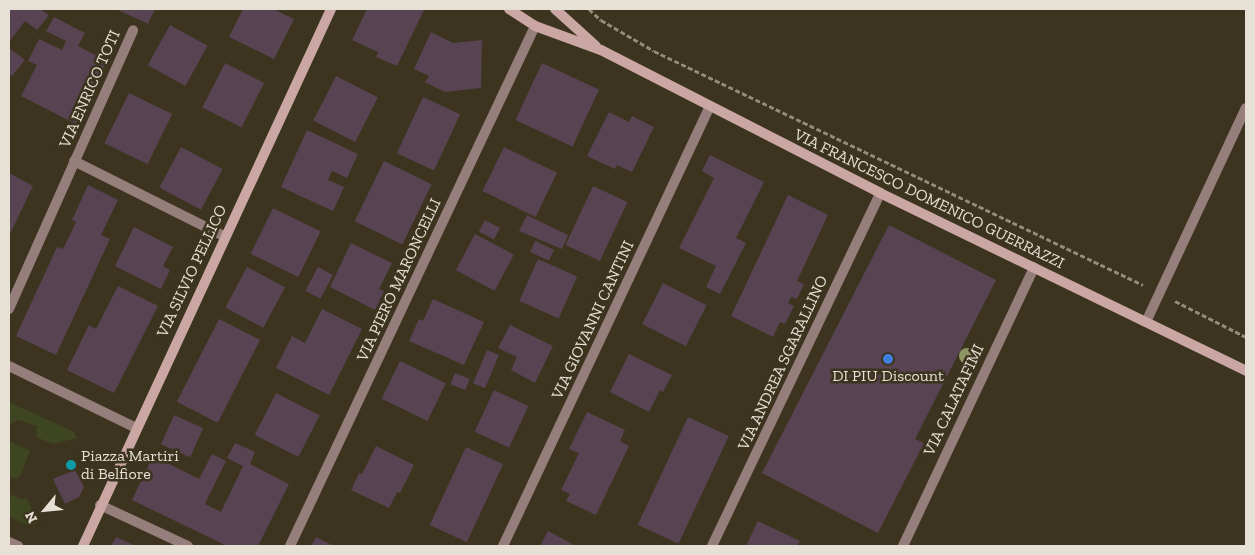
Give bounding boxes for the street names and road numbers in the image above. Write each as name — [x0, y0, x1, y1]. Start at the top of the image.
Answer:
street label: VIA ENRICO TOTI — [55, 27, 125, 151]
street label: VIA FRANCESCO DOMENICO GUERRAZZI — [791, 125, 1067, 273]
street label: VIA PIERO MARONCELLI — [353, 195, 445, 365]
street label: VIA SILVIO PELLICO — [153, 202, 231, 340]
street label: VIA GIOVANNI CANTINI — [548, 237, 638, 403]
street label: VIA ANDREA SGARALLINO — [734, 272, 832, 454]
street label: VIA CALATAFIMI — [920, 341, 988, 459]

